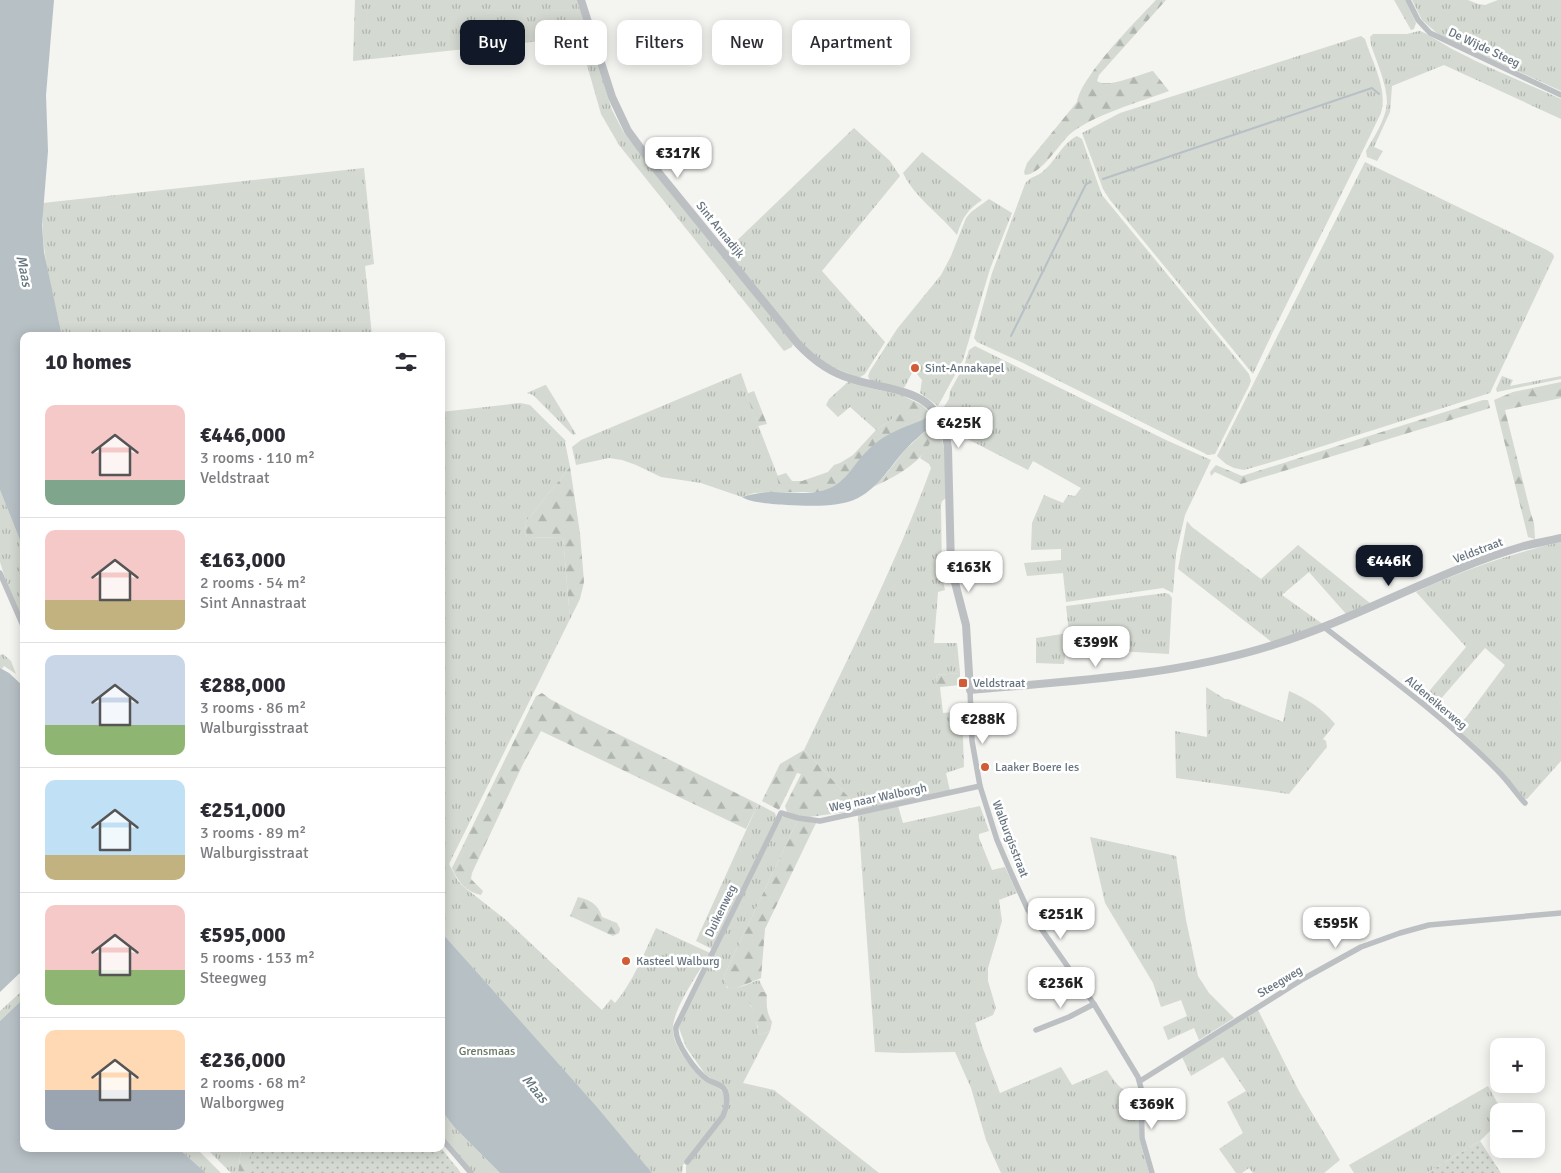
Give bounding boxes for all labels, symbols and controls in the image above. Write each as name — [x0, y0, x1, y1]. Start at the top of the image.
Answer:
chip: Buy — [460, 20, 525, 65]
chip: Rent — [535, 20, 607, 65]
chip: Filters — [617, 20, 702, 65]
chip: New — [712, 20, 782, 65]
chip: Apartment — [792, 20, 910, 65]
street label: De Wijde Steeg — [1446, 25, 1522, 71]
pin: €317K — [643, 136, 713, 179]
text: €317K — [656, 143, 700, 163]
street label: Sint Annadijk — [693, 199, 747, 261]
water label: Maas — [12, 254, 36, 290]
icon: filters — [392, 348, 420, 376]
text: 10 homes — [45, 349, 131, 375]
place label: Sint-Annakapel — [925, 361, 1005, 376]
marker: Sint-Annakapel — [909, 362, 921, 374]
pin: €425K — [924, 406, 994, 449]
text: €425K — [937, 413, 981, 433]
text: €446,000 — [200, 422, 286, 448]
icon: home — [85, 425, 145, 485]
text: 3 rooms · 110 m² — [200, 448, 315, 468]
text: Veldstraat — [200, 468, 270, 488]
street label: Veldstraat — [1451, 535, 1505, 567]
pin: €446K — [1354, 544, 1424, 587]
text: €163,000 — [200, 547, 286, 573]
icon: home — [85, 550, 145, 610]
pin: €163K — [934, 550, 1004, 593]
text: €446K — [1367, 551, 1411, 571]
text: €163K — [947, 557, 991, 577]
text: 2 rooms · 54 m² — [200, 573, 306, 593]
text: Sint Annastraat — [200, 593, 306, 613]
pin: €399K — [1061, 626, 1131, 668]
text: €399K — [1074, 632, 1118, 652]
text: €288,000 — [200, 672, 286, 698]
street label: Aldeneikerweg — [1402, 673, 1470, 733]
icon: home — [85, 675, 145, 735]
place label: Veldstraat — [973, 676, 1025, 691]
marker: Veldstraat — [957, 677, 969, 689]
text: 3 rooms · 86 m² — [200, 698, 306, 718]
pin: €288K — [948, 702, 1018, 745]
text: €288K — [961, 709, 1005, 729]
text: Walburgisstraat — [200, 718, 309, 738]
place label: Laaker Boere Ies — [995, 760, 1079, 775]
marker: Laaker Boere Ies — [979, 761, 991, 773]
street label: Weg naar Walborgh — [828, 780, 928, 816]
text: €251,000 — [200, 797, 286, 823]
street label: Walburgisstraat — [988, 798, 1032, 880]
icon: home — [85, 800, 145, 860]
text: 3 rooms · 89 m² — [200, 823, 306, 843]
text: Walburgisstraat — [200, 843, 309, 863]
street label: Duikenweg — [702, 882, 740, 940]
pin: €251K — [1026, 898, 1096, 940]
text: €251K — [1039, 904, 1083, 924]
pin: €595K — [1301, 906, 1371, 949]
text: €595K — [1314, 913, 1358, 933]
text: €595,000 — [200, 922, 286, 948]
icon: home — [85, 925, 145, 985]
text: 5 rooms · 153 m² — [200, 948, 315, 968]
place label: Kasteel Walburg — [636, 954, 720, 969]
marker: Kasteel Walburg — [620, 955, 632, 967]
street label: Steegweg — [1255, 963, 1305, 1001]
pin: €236K — [1026, 966, 1096, 1009]
text: Steegweg — [200, 968, 267, 988]
text: €236K — [1039, 973, 1083, 993]
map controls — [1490, 1038, 1545, 1158]
button: + — [1490, 1038, 1545, 1093]
park label: Grensmaas — [459, 1044, 515, 1059]
text: €236,000 — [200, 1047, 286, 1073]
icon: home — [85, 1050, 145, 1110]
water label: Maas — [518, 1071, 553, 1108]
text: 2 rooms · 68 m² — [200, 1073, 306, 1093]
pin: €369K — [1117, 1088, 1187, 1130]
text: Walborgweg — [200, 1093, 285, 1113]
text: €369K — [1130, 1094, 1174, 1114]
button: − — [1490, 1103, 1545, 1158]

